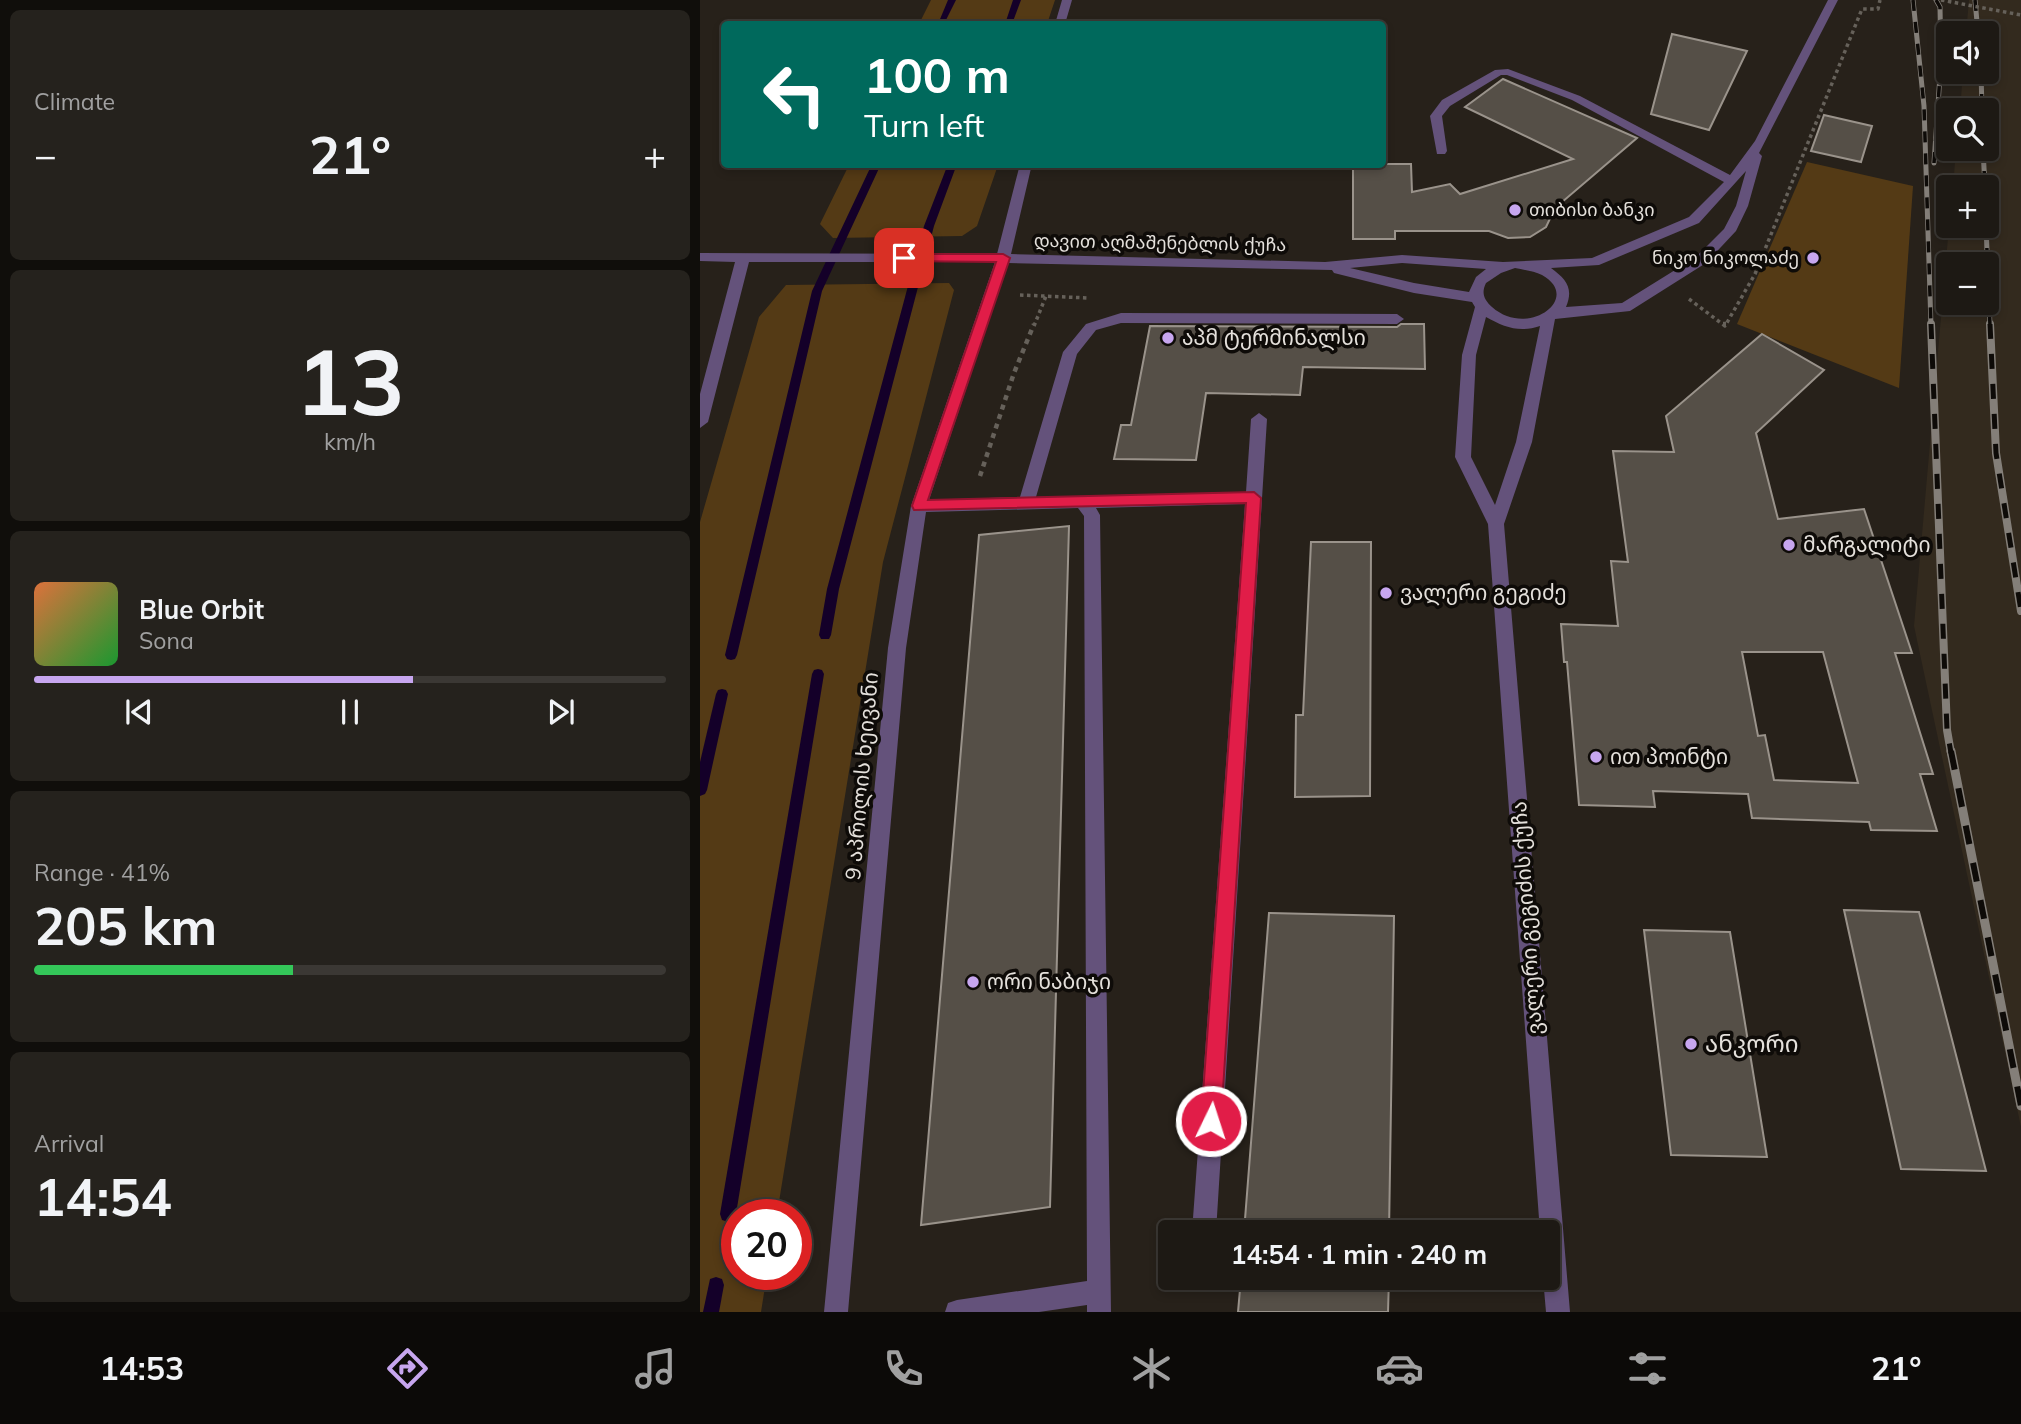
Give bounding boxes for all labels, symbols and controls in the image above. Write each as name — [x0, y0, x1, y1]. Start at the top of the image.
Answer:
map controls — [1936, 21, 1999, 315]
button: sound — [1936, 21, 1999, 84]
text: 100 m — [864, 44, 1010, 105]
icon: left — [749, 49, 840, 140]
text: Climate — [34, 87, 115, 116]
button: search — [1936, 98, 1999, 161]
text: Turn left — [864, 105, 984, 145]
text: 21° — [309, 122, 391, 187]
text: − — [34, 131, 57, 179]
text: + — [643, 131, 666, 179]
button: + — [1936, 175, 1999, 238]
place label: თიბისი ბანკი — [1529, 198, 1655, 221]
marker: თიბისი ბანკი — [1507, 202, 1523, 218]
pin — [874, 228, 934, 288]
street label: დავით აღმაშენებლის ქუჩა — [1034, 229, 1286, 256]
icon: arrive — [885, 239, 923, 277]
place label: ნიკო ნიკოლაძე — [1652, 246, 1799, 269]
marker: ნიკო ნიკოლაძე — [1805, 250, 1821, 266]
button: − — [1936, 252, 1999, 315]
text: 13 — [295, 324, 405, 438]
place label: აპმ ტერმინალსი — [1182, 324, 1366, 351]
marker: აპმ ტერმინალსი — [1160, 330, 1176, 346]
text: km/h — [324, 427, 376, 456]
place label: მარგალიტი — [1803, 531, 1931, 558]
marker: მარგალიტი — [1781, 537, 1797, 553]
place label: ვალერი გეგიძე — [1400, 579, 1567, 606]
marker: ვალერი გეგიძე — [1378, 585, 1394, 601]
text: Blue Orbit — [139, 593, 264, 626]
text: Sona — [139, 626, 194, 655]
street label: 9 აპრილის ხეივანი — [839, 671, 884, 881]
icon: previous — [120, 693, 158, 731]
icon: pause — [331, 693, 369, 731]
icon: next — [542, 693, 580, 731]
place label: ით პოინტი — [1610, 743, 1728, 769]
marker: ით პოინტი — [1588, 749, 1604, 765]
street label: ვალერი გეგიძის ქუჩა — [1505, 800, 1548, 1036]
text: Range · 41% — [34, 858, 170, 887]
text: 205 km — [34, 893, 217, 958]
place label: ორი ნაბიჯი — [987, 968, 1111, 994]
marker: ორი ნაბიჯი — [965, 974, 981, 990]
place label: ანკორი — [1705, 1028, 1799, 1058]
marker: ანკორი — [1683, 1036, 1699, 1052]
position arrow — [1174, 1084, 1248, 1158]
text: Arrival — [34, 1129, 104, 1158]
text: 14:54 — [34, 1164, 172, 1229]
speed limit sign: 20 — [721, 1199, 812, 1290]
text: 14:54 · 1 min · 240 m — [1231, 1238, 1487, 1271]
icon: directions — [383, 1344, 432, 1393]
icon: music — [631, 1344, 680, 1393]
icon: phone — [879, 1344, 928, 1393]
icon: climate — [1127, 1344, 1176, 1393]
icon: car — [1375, 1344, 1424, 1393]
icon: filters — [1623, 1344, 1672, 1393]
text: 14:53 — [99, 1348, 184, 1388]
text: 21° — [1871, 1348, 1921, 1388]

